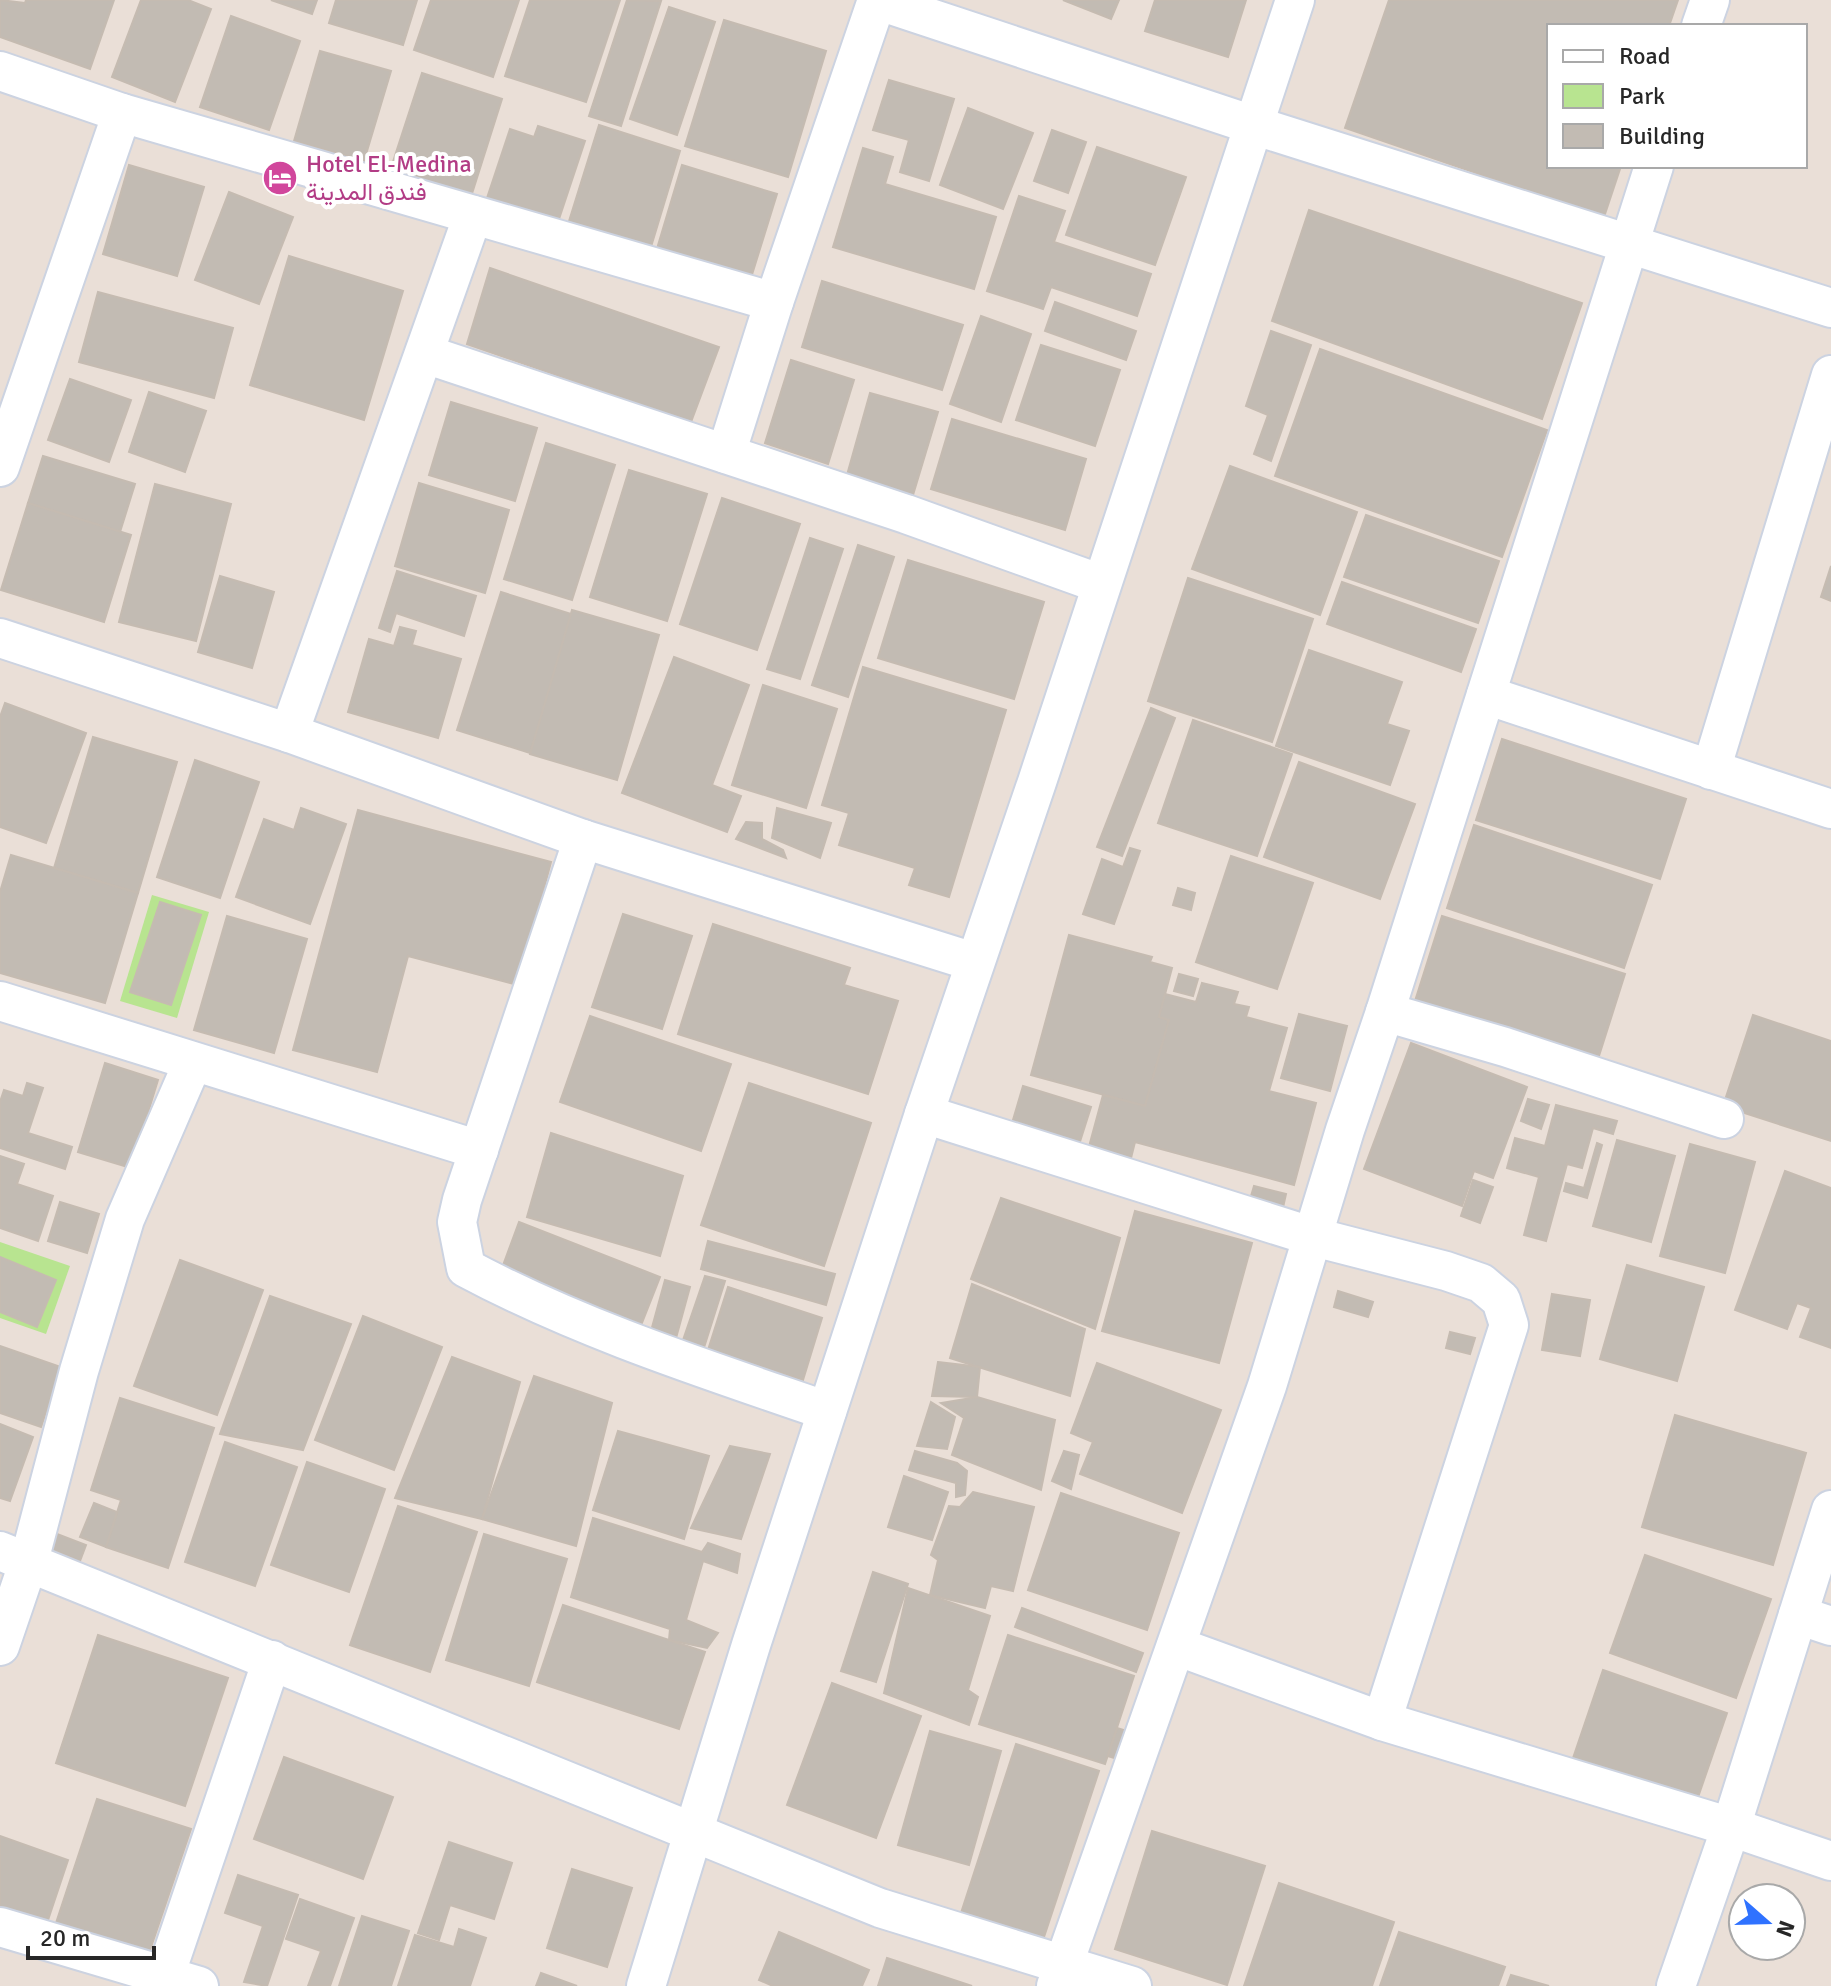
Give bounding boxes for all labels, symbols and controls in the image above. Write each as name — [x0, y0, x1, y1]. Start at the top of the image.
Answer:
legend — [1547, 24, 1807, 168]
text: Road — [1619, 41, 1670, 71]
text: Park — [1619, 81, 1665, 111]
text: Building — [1619, 121, 1705, 151]
place label: Hotel El-Medina فندق المدينة — [306, 149, 472, 207]
hotel icon: Hotel El-Medina فندق المدينة — [261, 159, 299, 197]
north arrow — [1727, 1882, 1807, 1962]
scale bar — [28, 1910, 154, 1960]
text: N — [1770, 1917, 1801, 1940]
text: 20 m — [40, 1923, 90, 1953]

